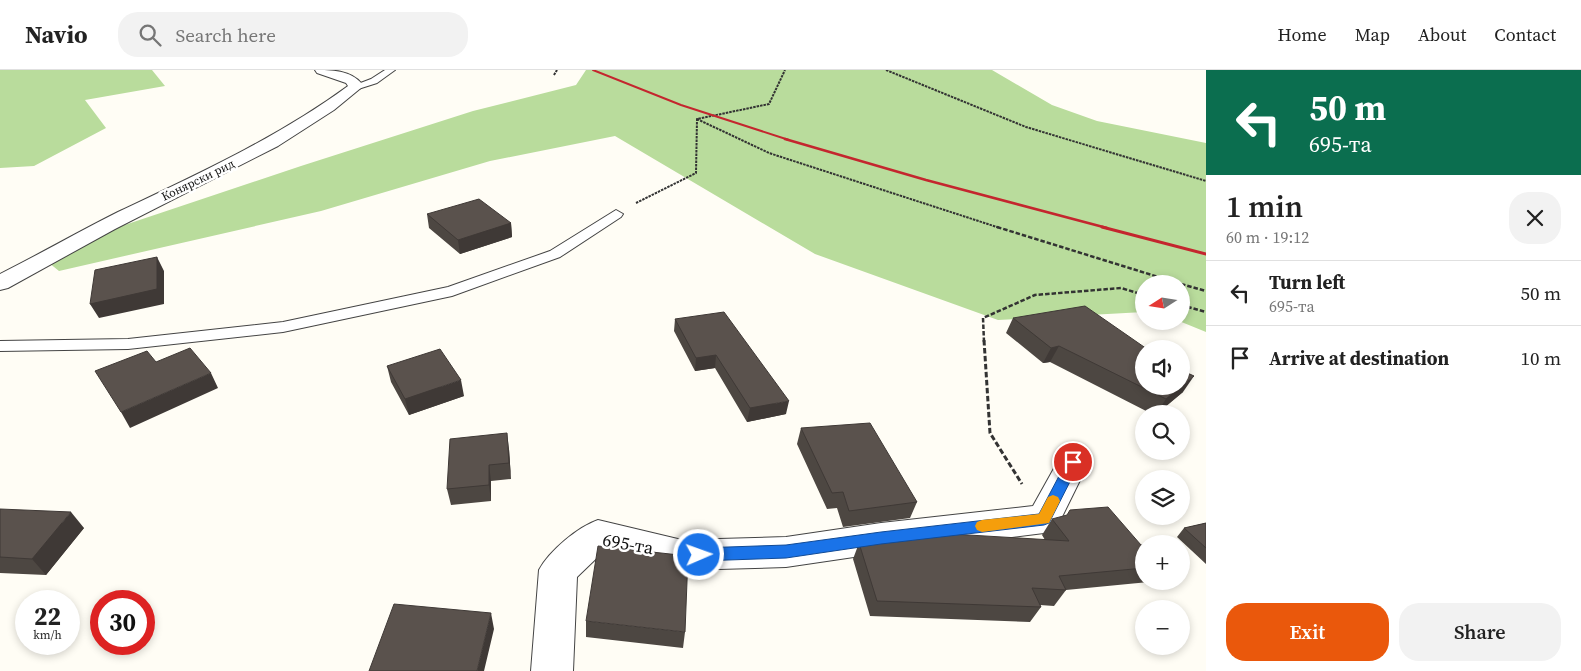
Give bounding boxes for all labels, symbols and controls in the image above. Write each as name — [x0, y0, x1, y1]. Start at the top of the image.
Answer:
search box — [118, 12, 468, 57]
text: Navio — [25, 18, 88, 51]
icon: search — [136, 21, 164, 49]
text: Search here — [176, 22, 276, 48]
text: Home — [1278, 22, 1327, 47]
text: Map — [1355, 22, 1390, 47]
text: About — [1418, 22, 1466, 47]
text: Contact — [1494, 22, 1556, 47]
text: 50 m — [1309, 84, 1386, 132]
icon: left — [1226, 90, 1291, 155]
text: 695-та — [1309, 129, 1372, 159]
street label: Конярски рид — [159, 155, 237, 205]
text: 1 min — [1226, 186, 1303, 227]
button: close — [1509, 192, 1561, 244]
text: 60 m · 19:12 — [1226, 226, 1309, 248]
text: Turn left — [1269, 269, 1345, 295]
north arrow — [1135, 275, 1190, 330]
map controls — [1135, 275, 1190, 655]
icon: left — [1226, 279, 1254, 307]
text: 50 m — [1520, 280, 1561, 306]
text: 695-та — [1269, 295, 1315, 317]
button: sound — [1135, 340, 1190, 395]
icon: arrive — [1226, 344, 1254, 372]
text: Arrive at destination — [1269, 345, 1449, 371]
text: 10 m — [1520, 345, 1561, 371]
button: search — [1135, 405, 1190, 460]
pin — [1052, 441, 1094, 483]
icon: arrive — [1059, 448, 1087, 476]
button: layers — [1135, 470, 1190, 525]
street label: 695-та — [601, 527, 656, 560]
position arrow — [672, 528, 724, 580]
button: + — [1135, 535, 1190, 590]
speed limit sign: 30 — [90, 590, 155, 655]
text: 22 — [34, 599, 61, 633]
button: − — [1135, 600, 1190, 655]
button: Exit — [1226, 603, 1389, 661]
button: Share — [1399, 603, 1561, 661]
text: km/h — [33, 627, 62, 643]

